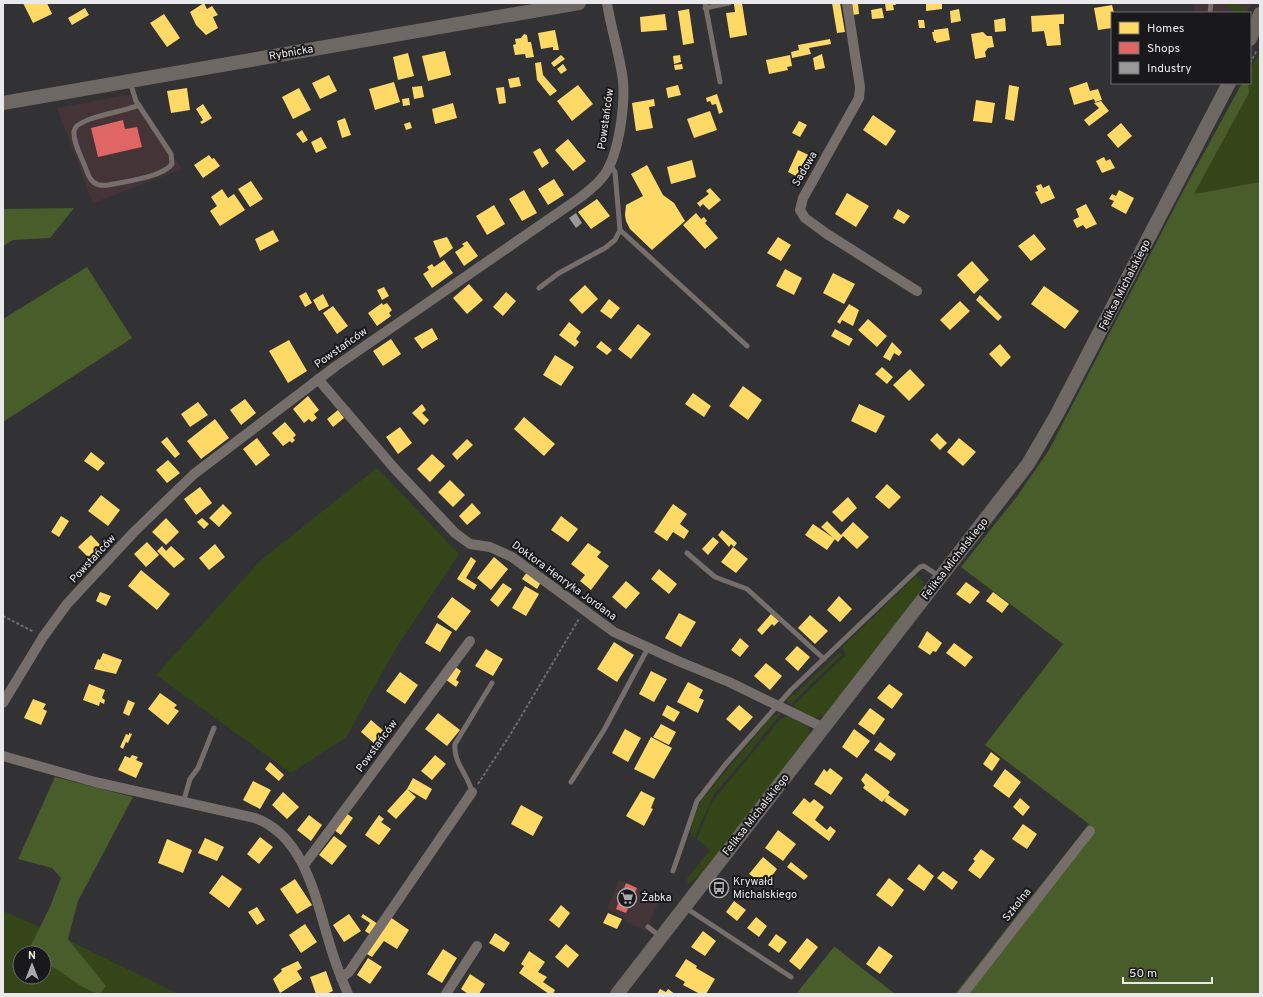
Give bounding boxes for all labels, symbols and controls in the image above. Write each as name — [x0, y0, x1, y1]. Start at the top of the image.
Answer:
legend — [1111, 12, 1251, 84]
text: Homes — [1147, 21, 1184, 37]
text: Shops — [1147, 41, 1180, 57]
street label: Rybnicka — [268, 42, 315, 64]
text: Industry — [1147, 61, 1192, 77]
street label: Powstańców — [595, 87, 617, 150]
street label: Sadowa — [789, 149, 821, 189]
street label: Feliksa Michalskiego — [1096, 237, 1154, 333]
street label: Powstańców — [312, 325, 370, 371]
street label: Feliksa Michalskiego — [919, 515, 991, 603]
street label: Powstańców — [67, 532, 119, 586]
street label: Doktora Henryka Jordana — [509, 538, 619, 624]
street label: Powstańców — [353, 717, 401, 775]
street label: Feliksa Michalskiego — [720, 771, 792, 859]
place label: Krywałd Michalskiego — [733, 875, 797, 902]
bus stop icon: Krywałd Michalskiego — [708, 877, 730, 899]
street label: Szkolna — [1000, 885, 1035, 925]
supermarket icon: Żabka — [616, 887, 638, 909]
place label: Żabka — [641, 890, 672, 905]
north arrow — [12, 945, 52, 985]
text: N — [28, 949, 36, 963]
scale bar — [1123, 959, 1212, 985]
text: 50 m — [1129, 966, 1157, 982]

